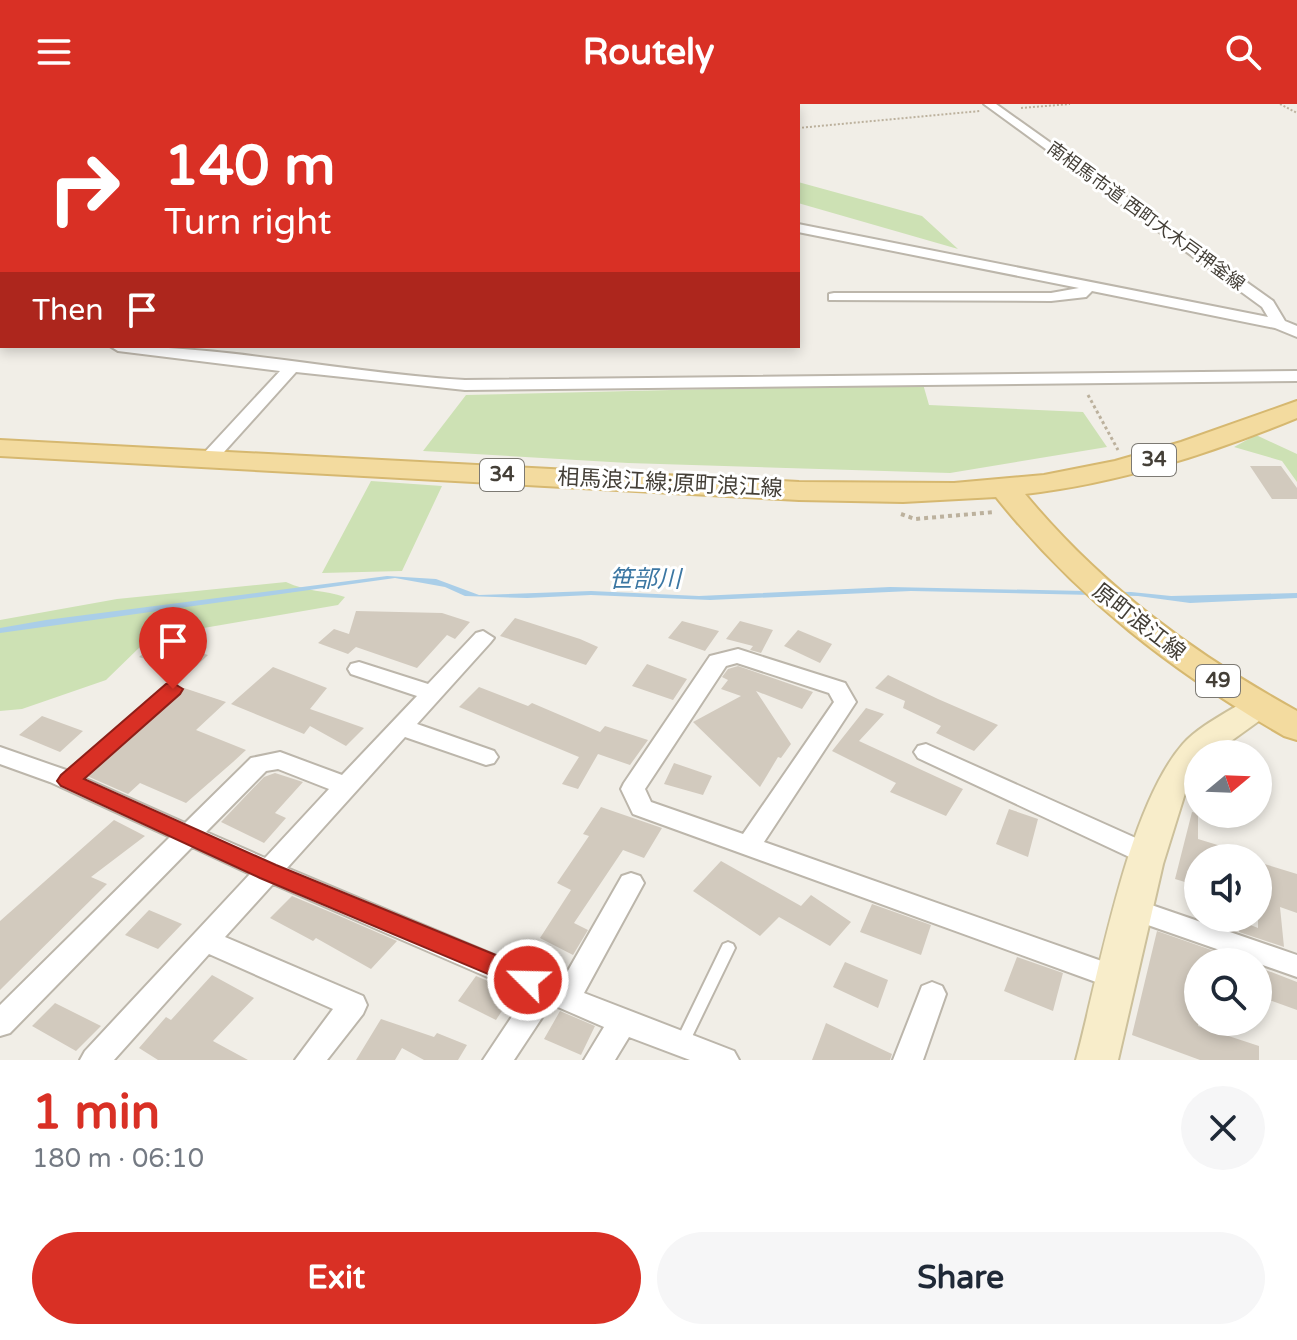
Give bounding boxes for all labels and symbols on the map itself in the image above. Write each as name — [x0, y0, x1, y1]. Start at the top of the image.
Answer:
street label: 南相馬市道 西町大木戸押釜線 — [1043, 137, 1249, 295]
road number: 34 — [1132, 444, 1176, 476]
road number: 34 — [480, 459, 524, 491]
street label: 相馬浪江線;原町浪江線 — [557, 464, 783, 502]
water label: 笹部川 — [609, 565, 684, 594]
street label: 原町浪江線 — [1088, 578, 1190, 666]
pin — [139, 607, 207, 689]
road number: 49 — [1196, 665, 1240, 697]
north arrow — [1184, 740, 1272, 828]
position arrow — [486, 938, 570, 1022]

